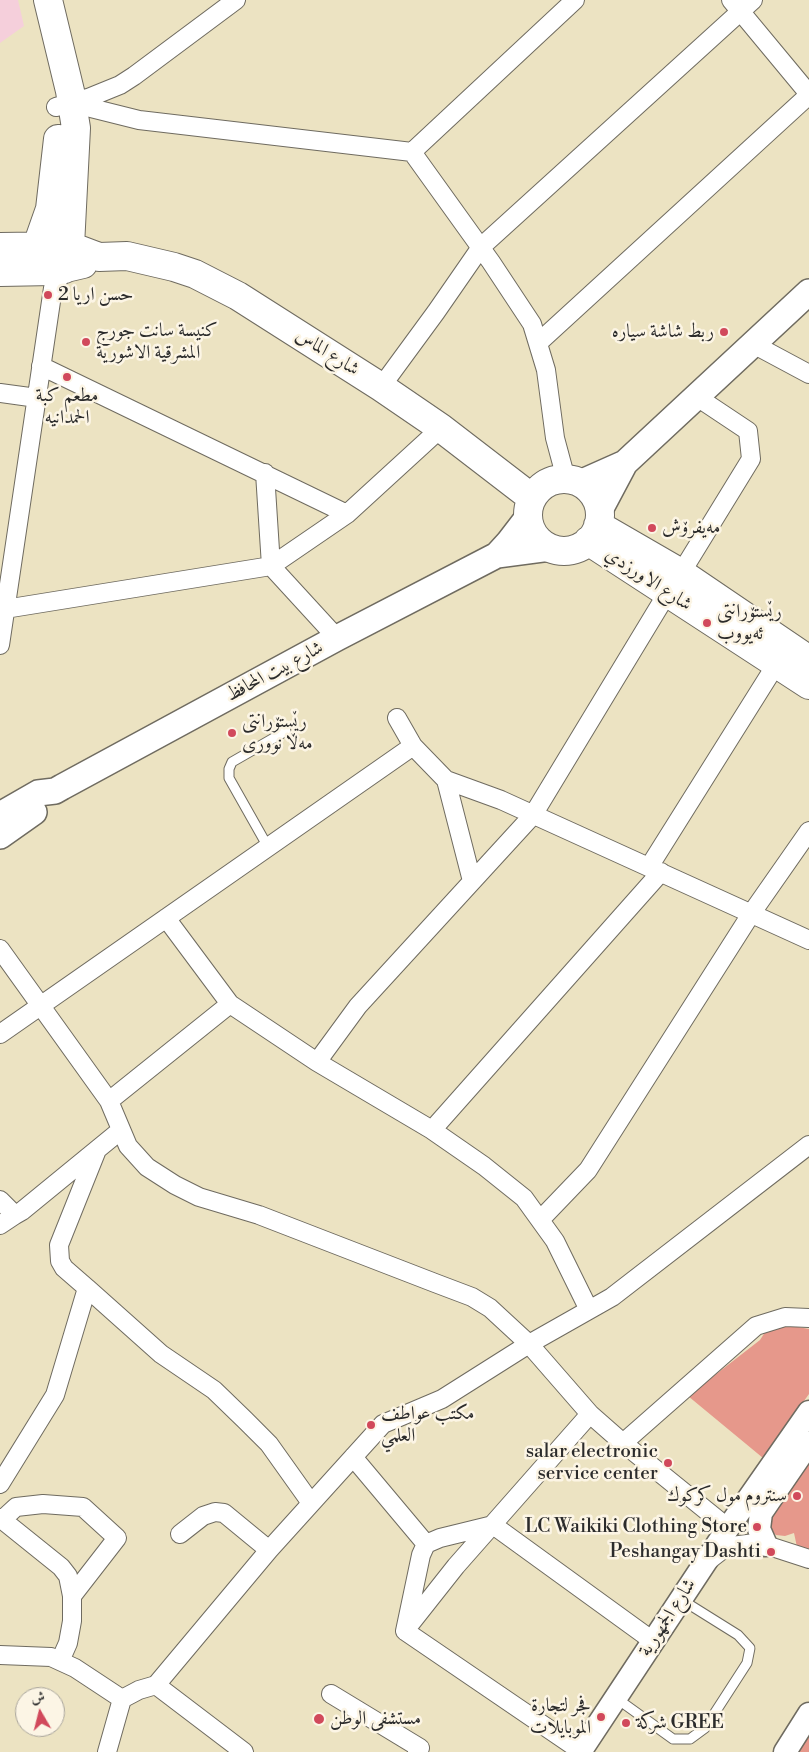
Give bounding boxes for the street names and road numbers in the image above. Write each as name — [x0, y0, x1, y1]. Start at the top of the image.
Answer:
street label: شارع الماس — [291, 325, 363, 381]
street label: شارع الاورزدي — [600, 543, 696, 617]
street label: شارع بيت المحافظ — [222, 637, 328, 707]
street label: شارع الجمهورية — [634, 1575, 702, 1661]

